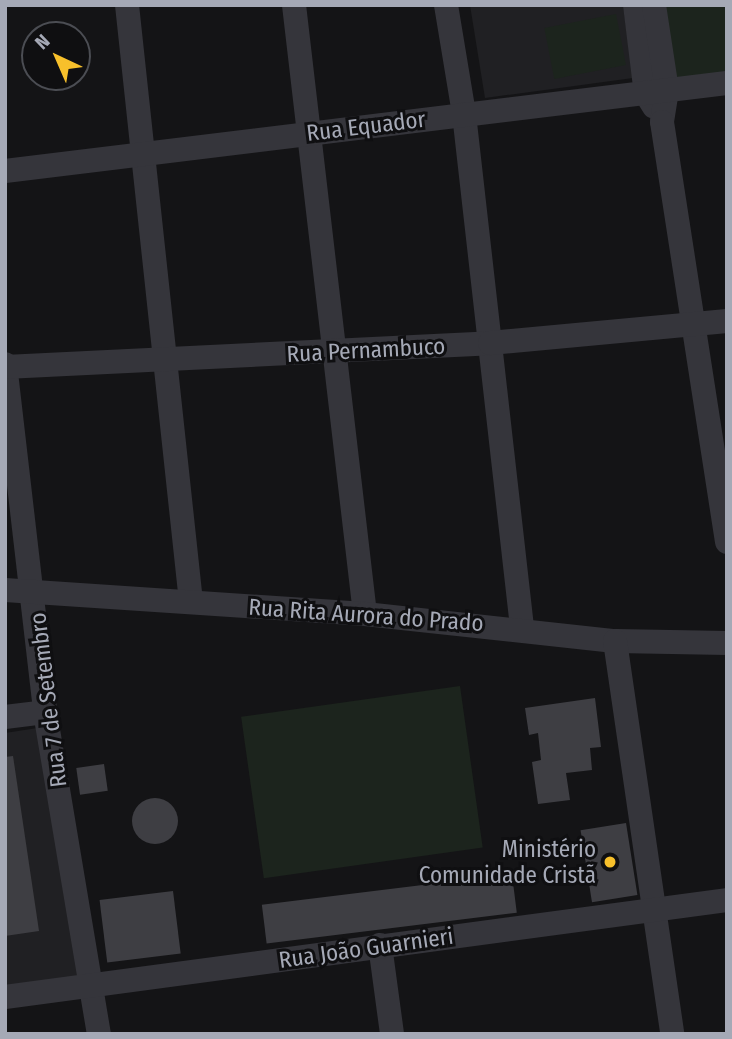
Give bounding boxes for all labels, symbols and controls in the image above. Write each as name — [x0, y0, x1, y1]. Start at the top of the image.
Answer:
north arrow — [21, 21, 91, 91]
text: N — [30, 30, 55, 54]
street label: Rua Equador — [305, 105, 427, 147]
street label: Rua Pernambuco — [286, 332, 446, 368]
street label: Rua Rita Aurora do Prado — [248, 593, 484, 637]
street label: Rua 7 de Setembro — [24, 611, 72, 789]
place label: Ministério Comunidade Cristã — [419, 835, 596, 889]
marker: Ministério Comunidade Cristã — [602, 854, 618, 870]
street label: Rua João Guarnieri — [277, 922, 455, 974]

